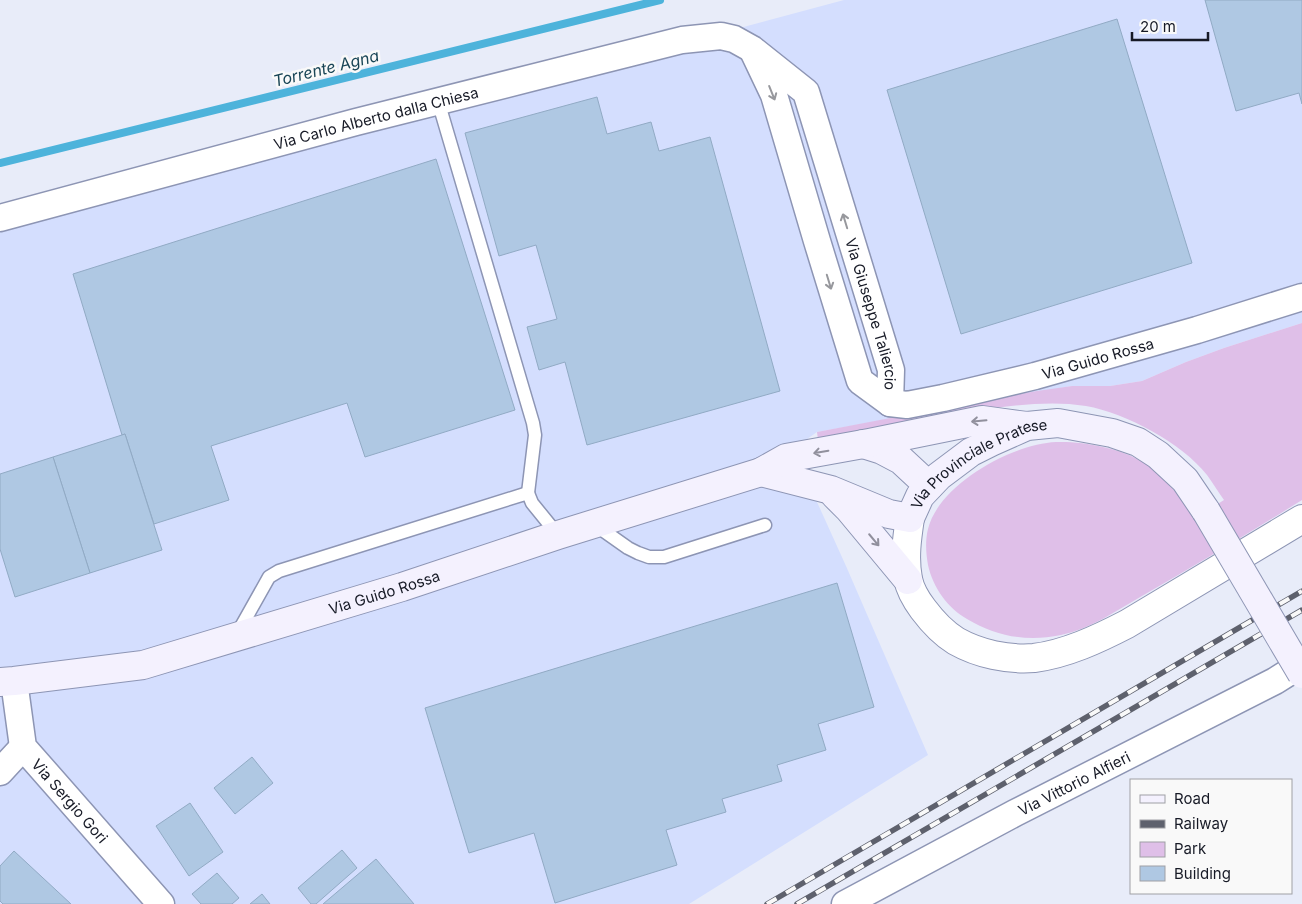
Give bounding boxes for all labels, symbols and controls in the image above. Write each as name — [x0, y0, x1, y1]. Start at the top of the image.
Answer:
scale bar — [1132, 10, 1208, 42]
text: 20 m — [1140, 17, 1176, 36]
water label: Torrente Agna — [271, 45, 381, 91]
street label: Via Carlo Alberto dalla Chiesa — [271, 82, 480, 153]
one-way arrow — [768, 85, 778, 100]
one-way arrow — [840, 214, 850, 230]
street label: Via Giuseppe Taliercio — [842, 235, 901, 391]
one-way arrow — [825, 274, 835, 290]
street label: Via Guido Rossa — [1040, 333, 1156, 383]
street label: Via Provinciale Pratese — [906, 415, 1048, 512]
one-way arrow — [972, 417, 988, 426]
one-way arrow — [814, 447, 830, 457]
one-way arrow — [868, 533, 879, 546]
street label: Via Guido Rossa — [326, 566, 442, 618]
street label: Via Vittorio Alfieri — [1015, 747, 1133, 819]
street label: Via Sergio Gori — [28, 754, 112, 847]
legend — [1130, 779, 1292, 894]
text: Road — [1174, 789, 1210, 808]
text: Railway — [1174, 814, 1229, 833]
text: Park — [1174, 839, 1207, 858]
text: Building — [1174, 864, 1231, 883]

